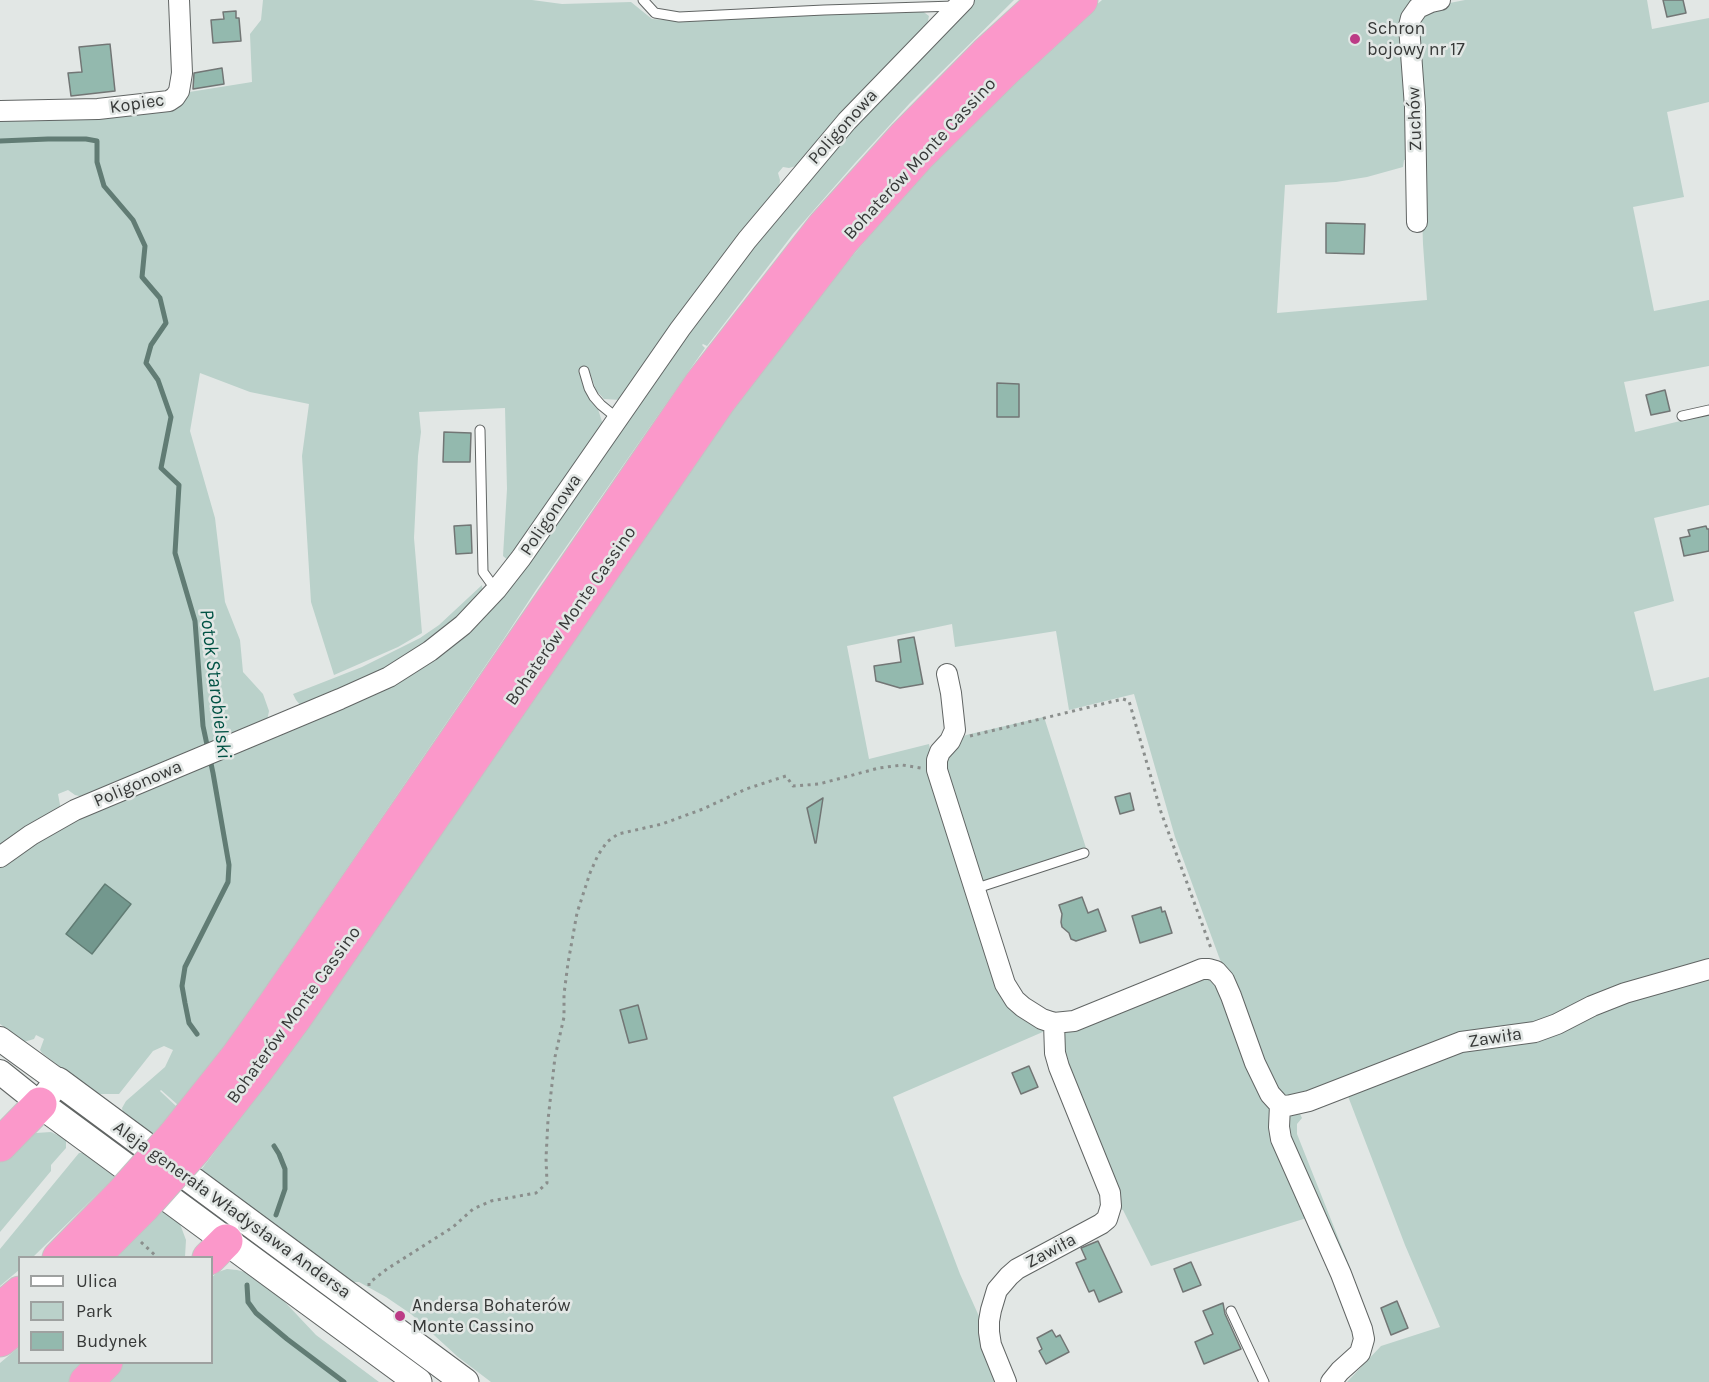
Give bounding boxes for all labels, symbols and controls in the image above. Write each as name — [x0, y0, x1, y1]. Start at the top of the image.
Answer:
place label: Schron bojowy nr 17 — [1367, 18, 1465, 60]
marker: Schron bojowy nr 17 — [1348, 32, 1362, 46]
street label: Bohaterów Monte Cassino — [839, 74, 1001, 244]
street label: Poligonowa — [804, 85, 882, 169]
street label: Zuchów — [1403, 86, 1427, 152]
street label: Kopiec — [108, 89, 166, 119]
street label: Poligonowa — [516, 470, 586, 560]
street label: Bohaterów Monte Cassino — [501, 522, 641, 710]
water label: Potok Starobielski — [194, 608, 236, 760]
street label: Poligonowa — [91, 756, 185, 812]
street label: Bohaterów Monte Cassino — [222, 922, 366, 1108]
street label: Zawiła — [1467, 1023, 1523, 1053]
street label: Aleja generała Władysława Andersa — [109, 1117, 355, 1303]
street label: Zawiła — [1022, 1229, 1080, 1273]
legend — [18, 1256, 213, 1364]
text: Ulica — [76, 1270, 117, 1292]
place label: Andersa Bohaterów Monte Cassino — [412, 1295, 570, 1338]
text: Park — [76, 1300, 113, 1322]
marker: Andersa Bohaterów Monte Cassino — [393, 1309, 407, 1323]
text: Budynek — [76, 1330, 147, 1352]

